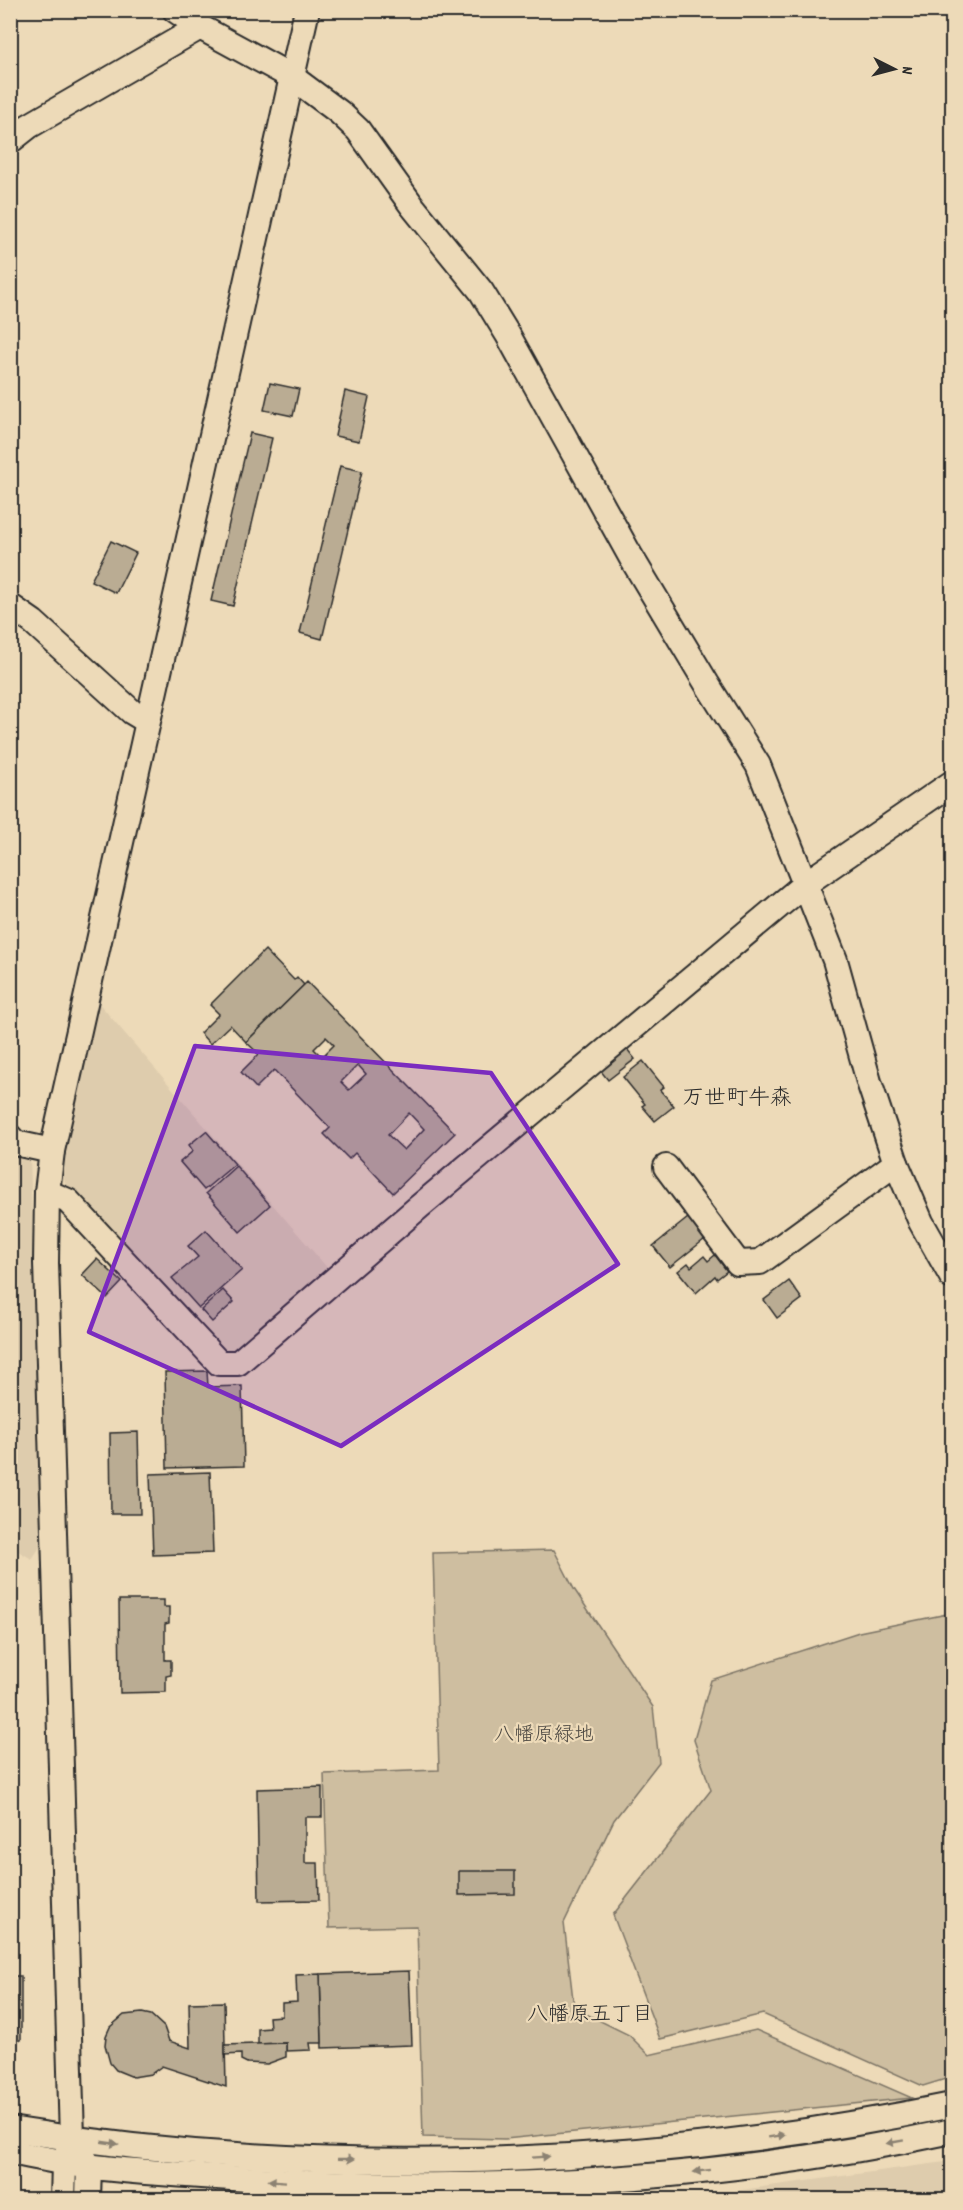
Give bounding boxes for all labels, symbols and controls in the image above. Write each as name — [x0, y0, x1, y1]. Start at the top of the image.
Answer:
north arrow — [864, 39, 924, 99]
text: N — [895, 65, 918, 76]
district label: 万世町牛森 — [682, 1084, 792, 1115]
park label: 八幡原緑地 — [494, 1722, 594, 1750]
district label: 八幡原五丁目 — [527, 2001, 653, 2031]
one-way arrow — [768, 2131, 787, 2140]
one-way arrow — [885, 2138, 904, 2147]
one-way arrow — [101, 2139, 120, 2148]
one-way arrow — [532, 2152, 551, 2162]
one-way arrow — [337, 2154, 356, 2164]
one-way arrow — [693, 2166, 712, 2176]
one-way arrow — [267, 2176, 286, 2185]

